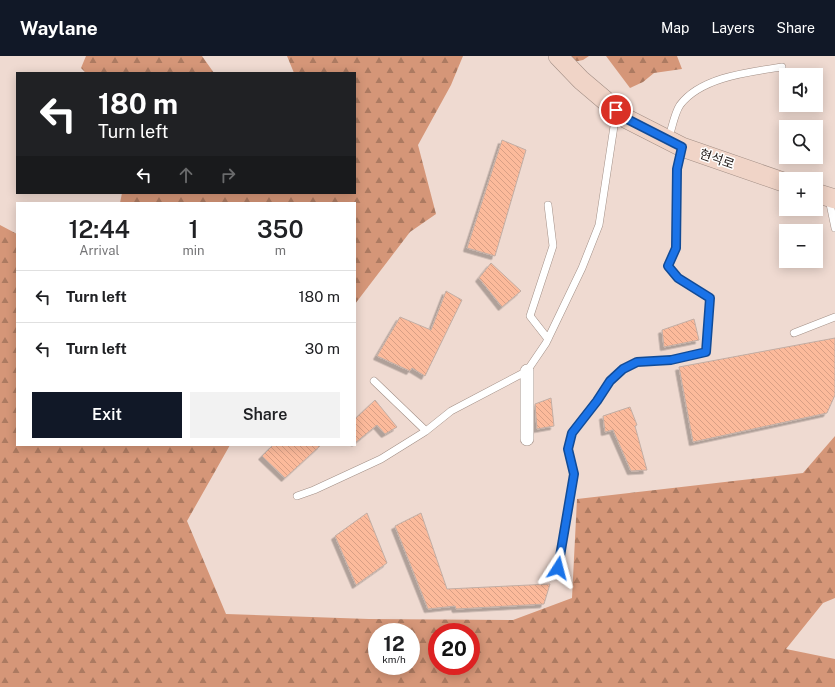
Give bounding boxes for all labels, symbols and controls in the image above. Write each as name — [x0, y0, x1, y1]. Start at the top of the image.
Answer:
text: Waylane — [20, 17, 98, 39]
text: Map — [661, 20, 689, 36]
text: Layers — [711, 20, 755, 36]
text: Share — [777, 20, 815, 36]
map controls — [779, 68, 823, 268]
button: sound — [779, 68, 823, 112]
text: 180 m — [98, 87, 178, 120]
icon: left — [32, 88, 84, 140]
pin — [599, 93, 633, 127]
icon: arrive — [605, 99, 627, 121]
button: search — [779, 120, 823, 164]
text: Turn left — [98, 121, 168, 142]
street label: 현석로 — [698, 146, 736, 172]
icon: left — [133, 164, 155, 186]
icon: ahead — [175, 164, 197, 186]
icon: right — [217, 164, 239, 186]
button: + — [779, 172, 823, 216]
text: 12:44 — [68, 215, 130, 243]
text: 1 — [189, 215, 199, 243]
text: 350 — [257, 215, 304, 243]
button: − — [779, 224, 823, 268]
text: Arrival — [79, 243, 119, 258]
text: min — [183, 243, 205, 258]
text: m — [275, 243, 286, 258]
icon: left — [32, 286, 54, 308]
text: Turn left — [66, 288, 127, 305]
text: 180 m — [298, 288, 340, 305]
icon: left — [32, 338, 54, 360]
text: Turn left — [66, 340, 127, 357]
text: 30 m — [305, 340, 340, 357]
button: Exit — [32, 392, 182, 438]
button: Share — [190, 392, 340, 438]
position arrow — [537, 547, 579, 589]
speed limit sign: 20 — [428, 623, 480, 675]
text: 12 — [383, 632, 405, 656]
text: km/h — [382, 653, 406, 665]

